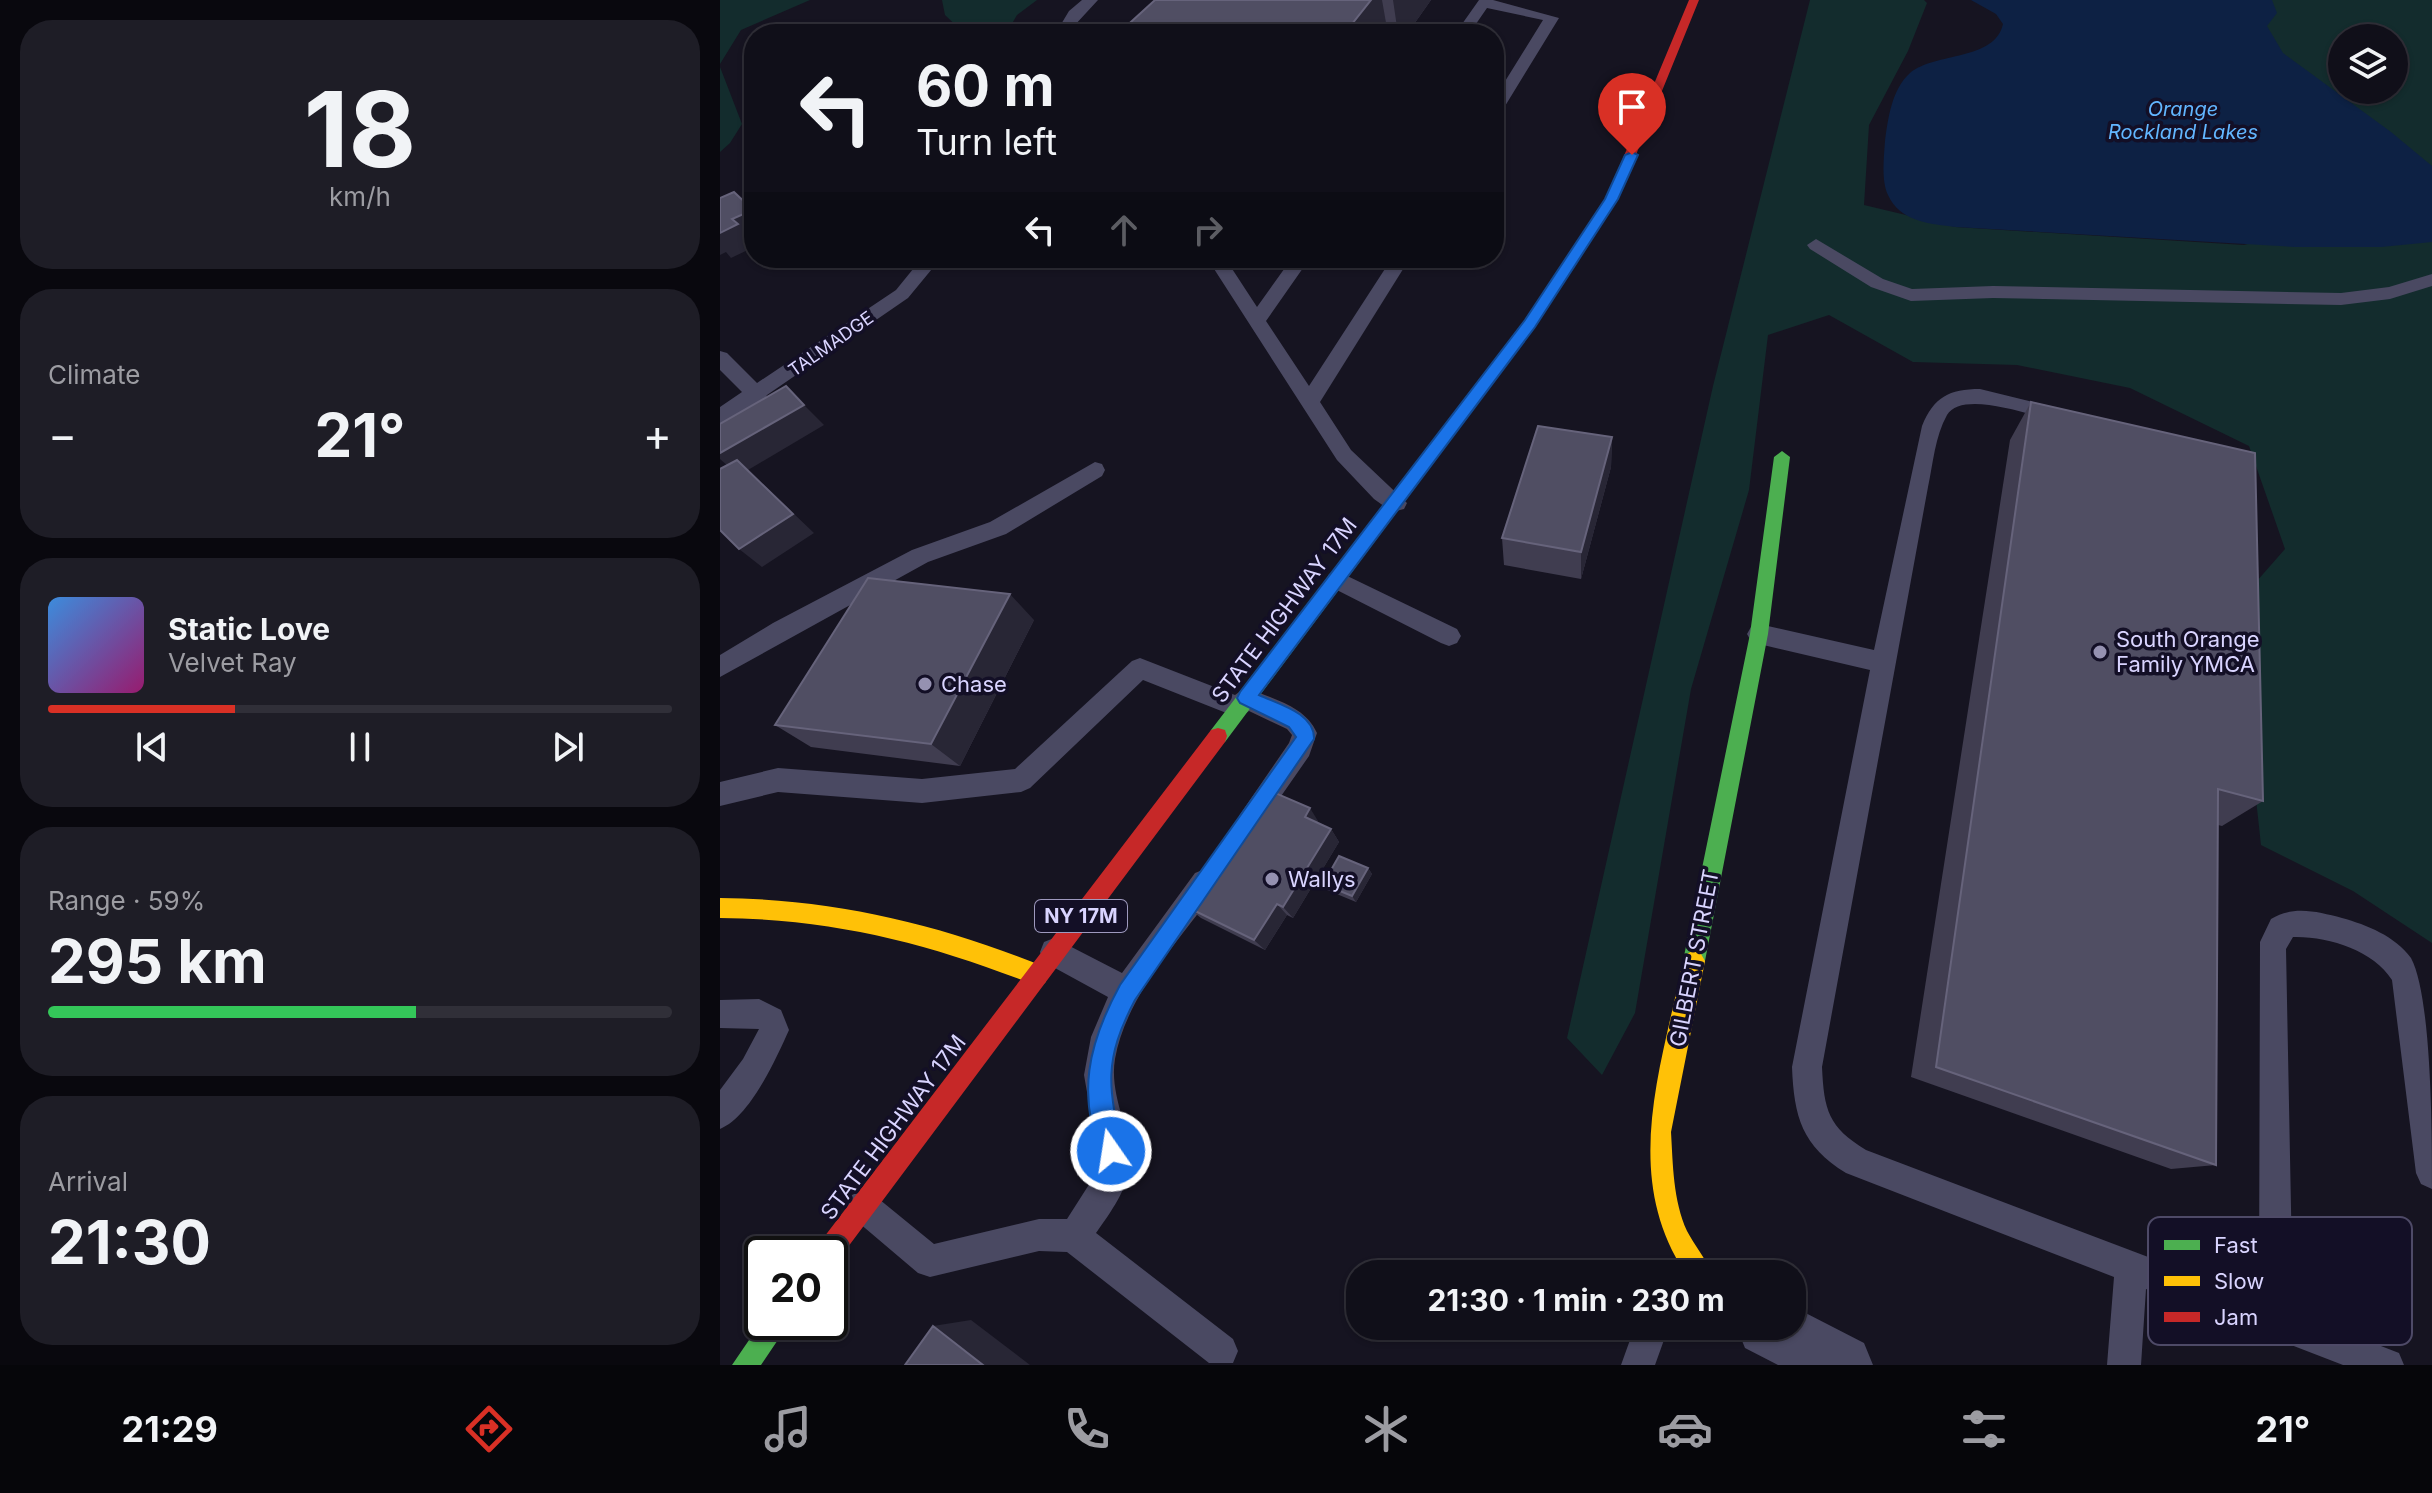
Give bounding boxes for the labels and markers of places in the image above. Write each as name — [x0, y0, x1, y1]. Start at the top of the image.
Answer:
pin — [1598, 73, 1666, 155]
place label: South Orange Family YMCA — [2116, 626, 2259, 677]
marker: South Orange Family YMCA — [2091, 643, 2109, 661]
place label: Chase — [941, 671, 1007, 697]
marker: Chase — [916, 675, 934, 693]
place label: Wallys — [1288, 866, 1356, 892]
marker: Wallys — [1263, 870, 1281, 888]

